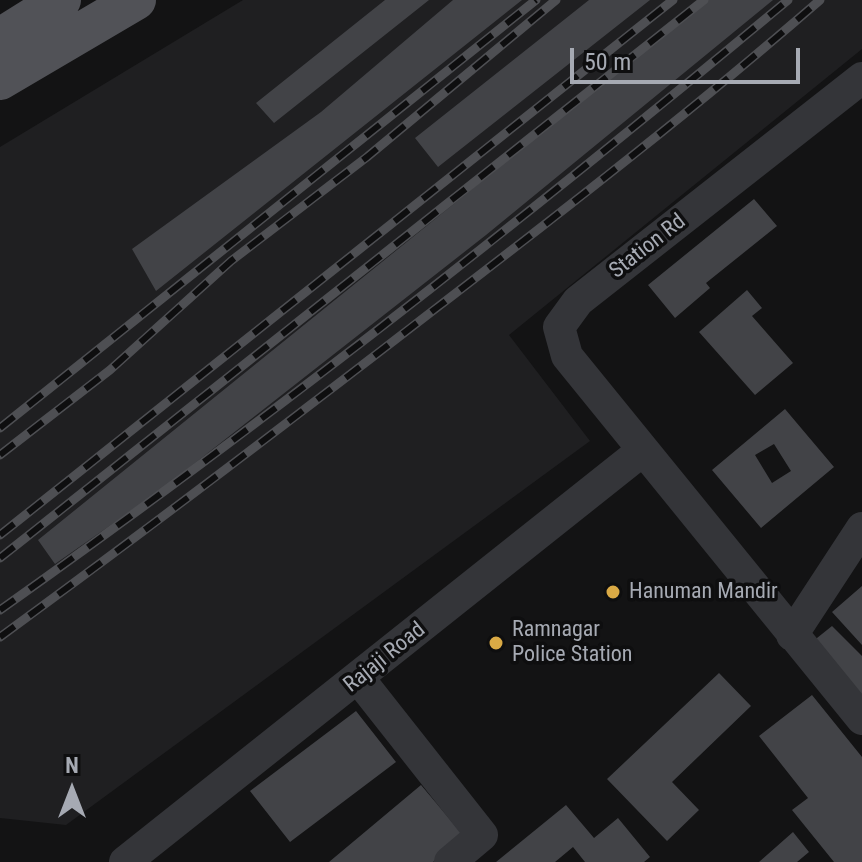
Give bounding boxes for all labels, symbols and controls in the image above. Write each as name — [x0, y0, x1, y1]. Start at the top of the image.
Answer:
scale bar — [574, 32, 804, 82]
text: 50 m — [584, 48, 631, 76]
street label: Station Rd — [605, 209, 691, 285]
place label: Hanuman Mandir — [629, 579, 778, 605]
marker: Hanuman Mandir — [604, 583, 622, 601]
street label: Rajaji Road — [339, 617, 431, 699]
place label: Ramnagar Police Station — [512, 617, 632, 668]
marker: Ramnagar Police Station — [487, 634, 505, 652]
north arrow — [32, 750, 112, 830]
text: N — [65, 753, 79, 778]

